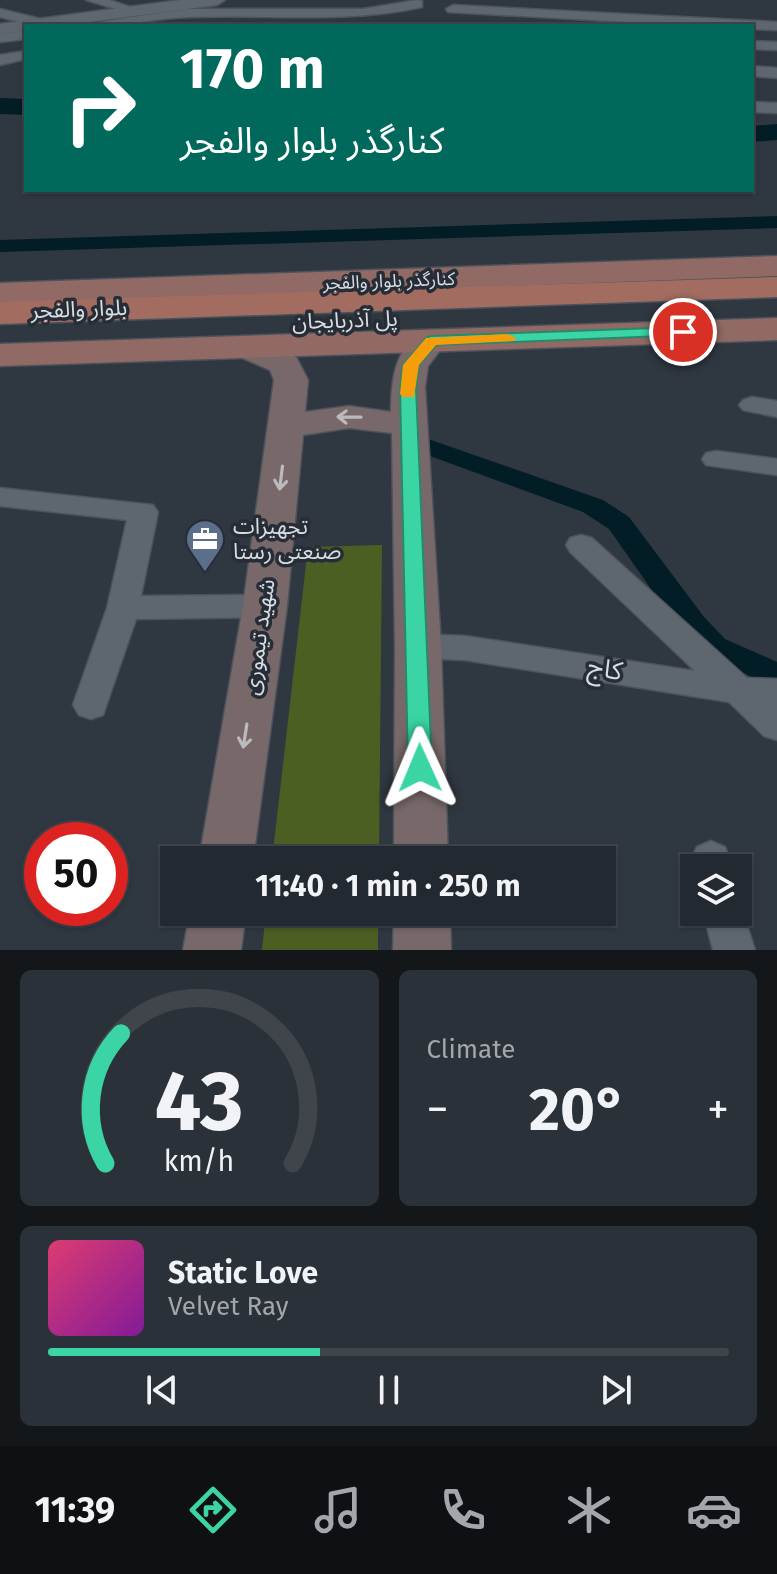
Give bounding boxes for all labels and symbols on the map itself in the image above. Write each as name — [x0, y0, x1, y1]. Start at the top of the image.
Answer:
street label: کنارگذر بلوار والفجر — [322, 268, 456, 294]
street label: بلوار والفجر — [29, 294, 128, 324]
pin — [649, 298, 717, 366]
street label: پل آذربایجان — [292, 305, 398, 337]
one-way arrow — [336, 409, 363, 424]
one-way arrow — [273, 465, 288, 490]
place label: تجهیزات صنعتی رستا — [233, 513, 341, 565]
office icon: تجهیزات صنعتی رستا — [184, 518, 226, 573]
street label: شهید تیموری — [238, 577, 280, 697]
street label: کاج — [585, 651, 625, 690]
one-way arrow — [237, 723, 252, 748]
position arrow — [378, 726, 462, 810]
speed limit sign: 50 — [24, 822, 128, 926]

